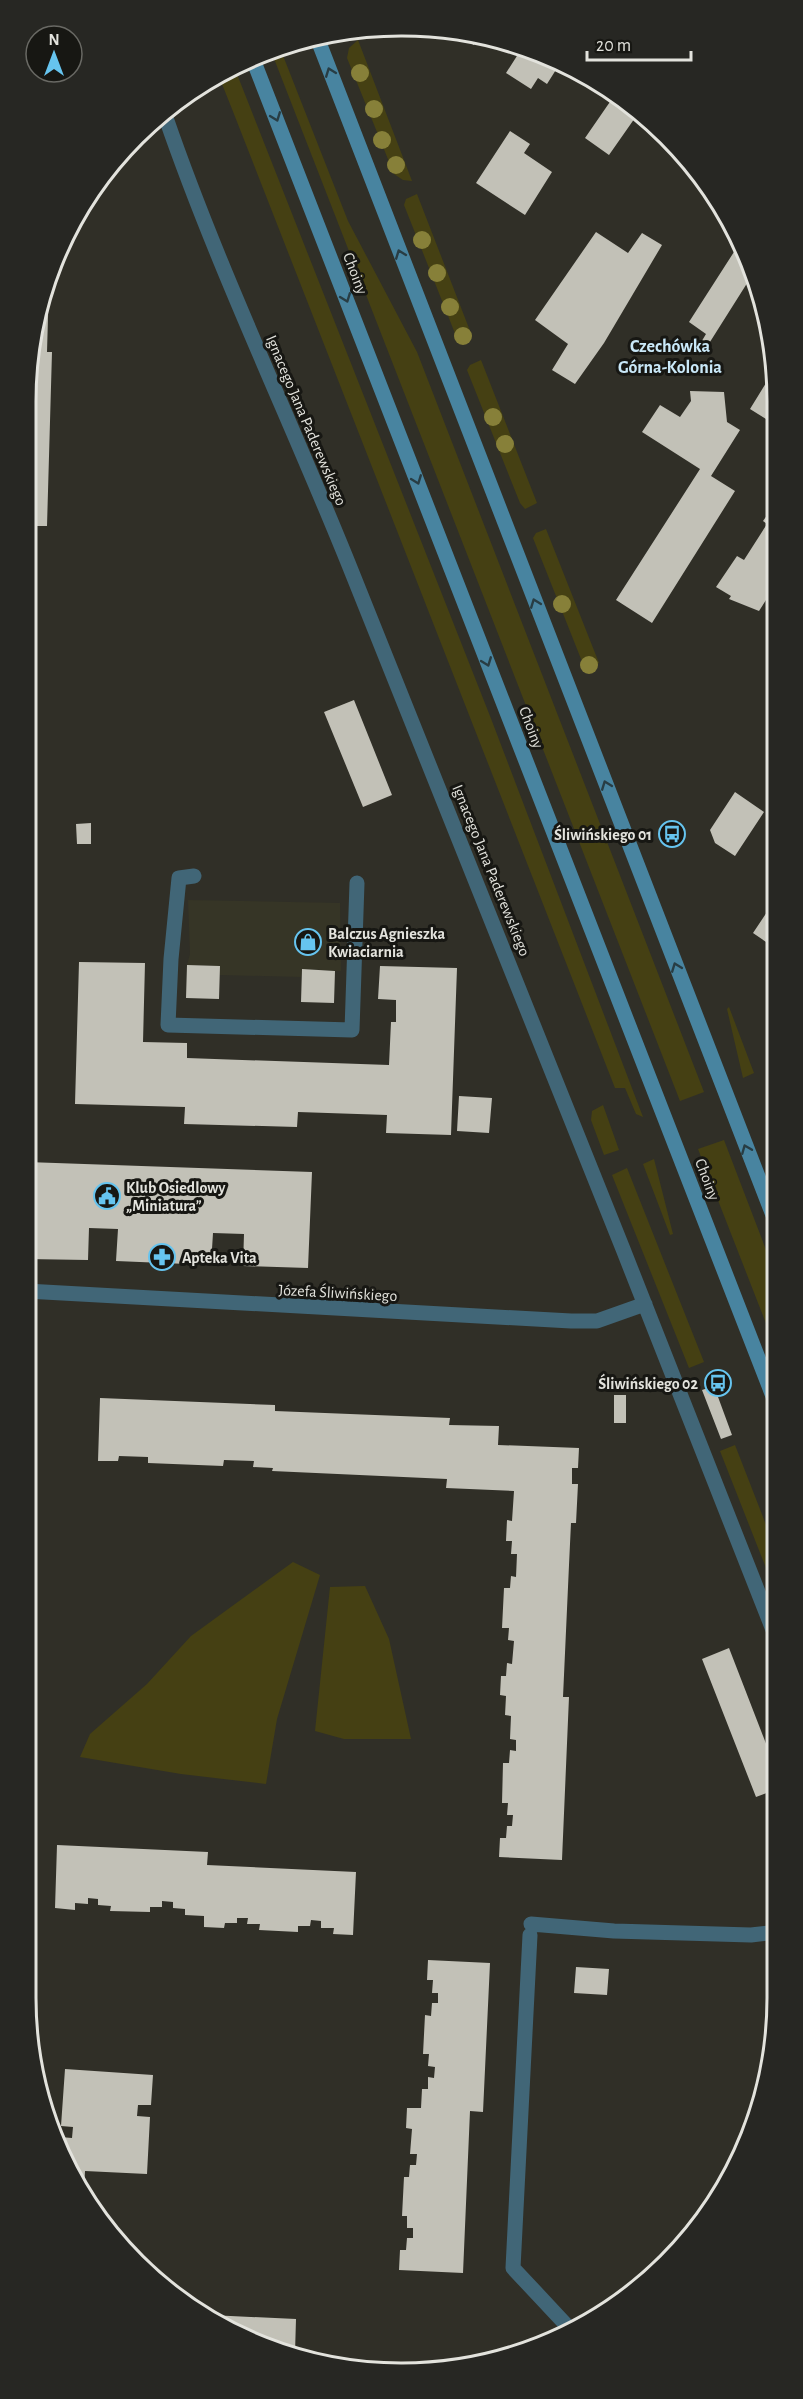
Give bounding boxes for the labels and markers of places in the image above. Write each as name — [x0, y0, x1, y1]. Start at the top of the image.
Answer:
bus stop icon: Śliwińskiego 01 — [657, 819, 687, 849]
place label: Śliwińskiego 01 — [554, 824, 652, 843]
place label: Balczus Agnieszka Kwiaciarnia — [328, 926, 445, 960]
shop icon: Balczus Agnieszka Kwiaciarnia — [293, 927, 323, 957]
place label: Klub Osiedlowy „Miniatura” — [126, 1180, 226, 1214]
public building icon: Klub Osiedlowy „Miniatura” — [92, 1181, 122, 1211]
pharmacy icon: Apteka Vita — [147, 1242, 177, 1272]
place label: Apteka Vita — [182, 1250, 257, 1266]
bus stop icon: Śliwińskiego 02 — [703, 1368, 733, 1398]
place label: Śliwińskiego 02 — [598, 1373, 698, 1392]

